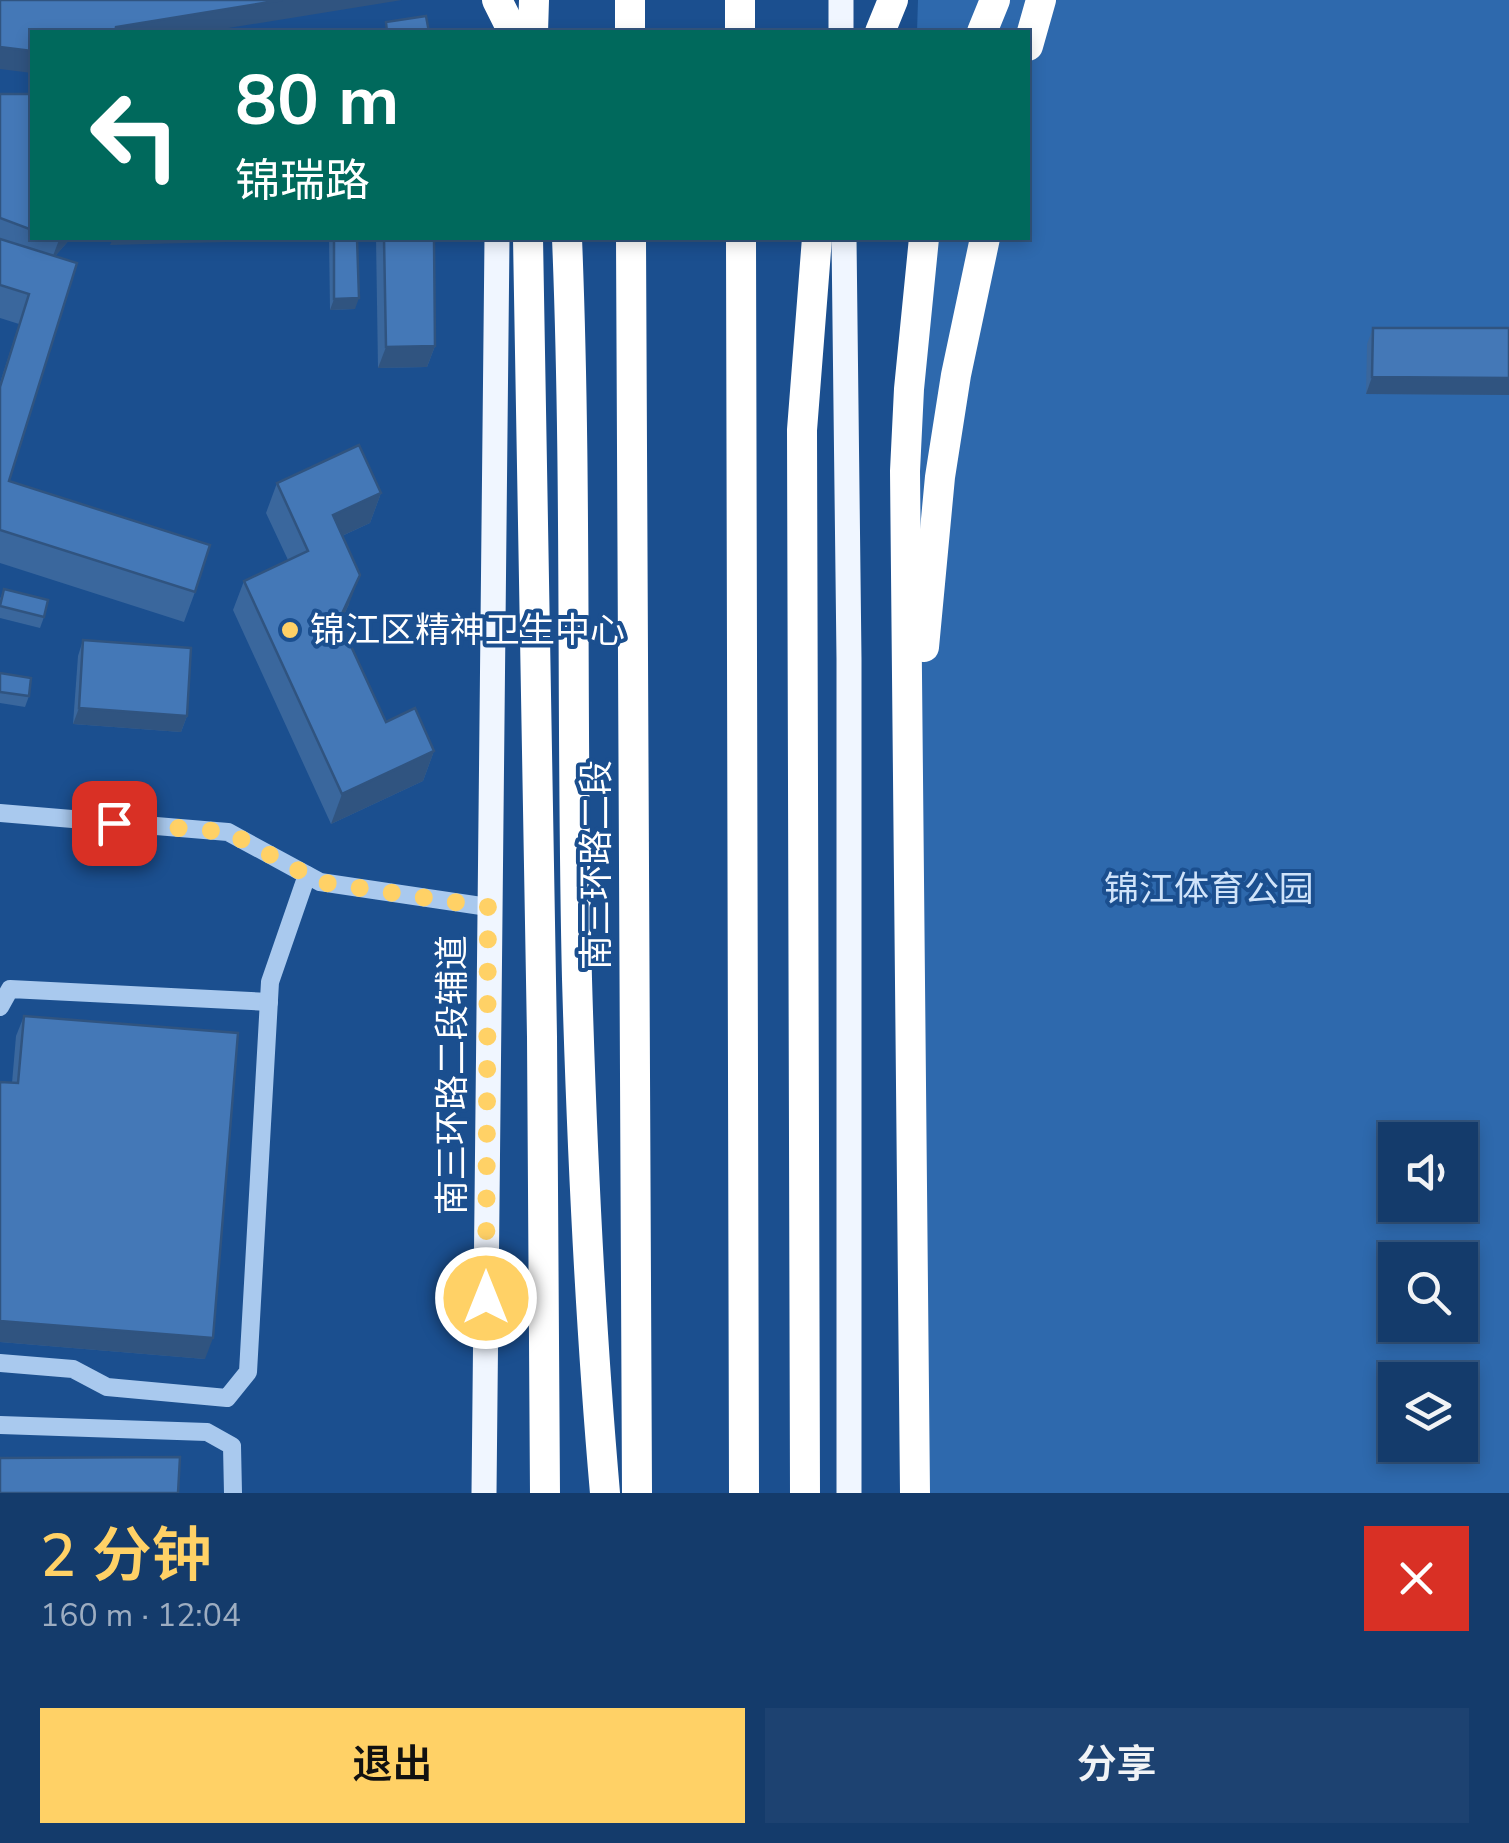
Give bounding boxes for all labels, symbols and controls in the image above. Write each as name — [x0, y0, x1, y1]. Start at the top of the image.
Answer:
text: 80 m — [235, 53, 399, 149]
icon: left — [70, 70, 200, 200]
text: 锦瑞路 — [235, 151, 370, 212]
place label: 锦江区精神卫生中心 — [310, 607, 625, 654]
marker: 锦江区精神卫生中心 — [279, 619, 301, 641]
street label: 南三环路二段 — [573, 760, 620, 970]
pin — [72, 781, 157, 866]
icon: arrive — [87, 796, 142, 851]
park label: 锦江体育公园 — [1104, 866, 1314, 913]
street label: 南三环路二段辅道 — [429, 935, 476, 1215]
map controls — [1378, 1122, 1478, 1462]
button: sound — [1378, 1122, 1478, 1222]
button: search — [1378, 1242, 1478, 1342]
position arrow — [434, 1246, 538, 1350]
button: layers — [1378, 1362, 1478, 1462]
text: 2 分钟 — [40, 1515, 212, 1597]
button: close — [1364, 1526, 1469, 1631]
text: 160 m · 12:04 — [40, 1594, 241, 1637]
button: 退出 — [40, 1708, 745, 1823]
button: 分享 — [765, 1708, 1469, 1823]

